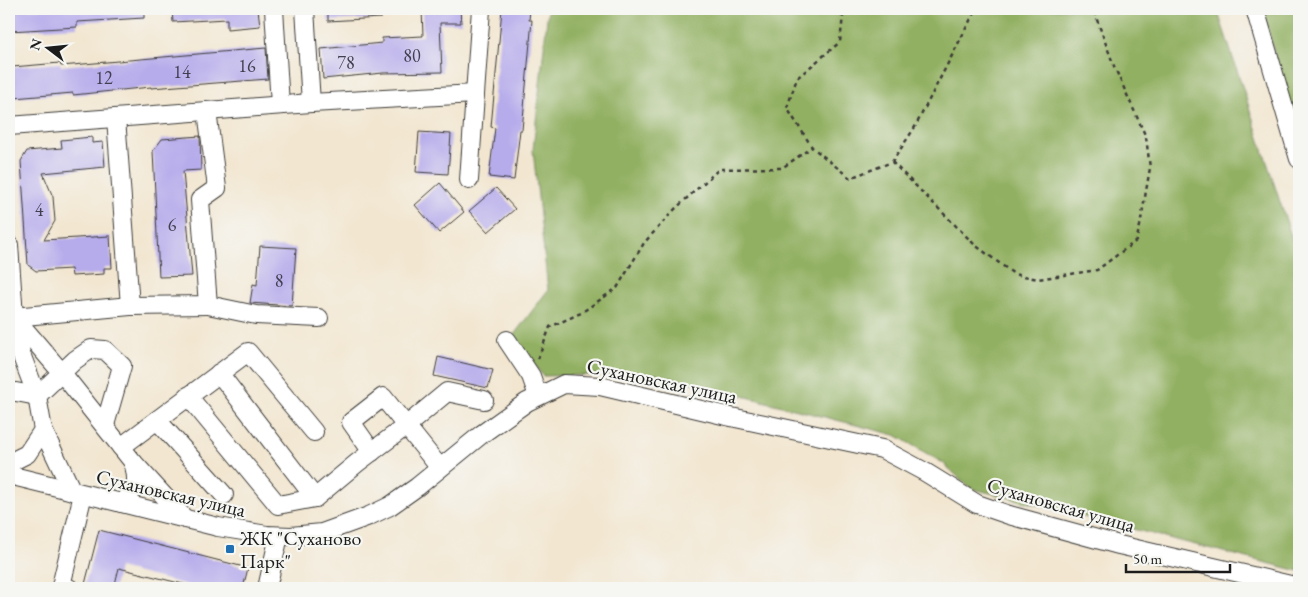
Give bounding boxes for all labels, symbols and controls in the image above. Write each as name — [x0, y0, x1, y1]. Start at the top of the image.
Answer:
north arrow — [22, 22, 72, 72]
text: N — [25, 36, 46, 52]
house number: 80 — [403, 44, 421, 67]
house number: 78 — [337, 51, 355, 74]
house number: 16 — [238, 54, 256, 77]
house number: 14 — [173, 60, 191, 83]
house number: 12 — [95, 66, 113, 89]
house number: 4 — [35, 198, 44, 221]
house number: 6 — [168, 213, 177, 236]
house number: 8 — [275, 269, 283, 292]
street label: Сухановская улица — [585, 352, 739, 410]
street label: Сухановская улица — [94, 463, 248, 523]
street label: Сухановская улица — [984, 471, 1138, 539]
place label: ЖК "Суханово Парк" — [239, 525, 361, 574]
scale bar — [1126, 542, 1229, 574]
marker: ЖК "Суханово Парк" — [224, 543, 236, 555]
text: 50 m — [1133, 549, 1162, 568]

